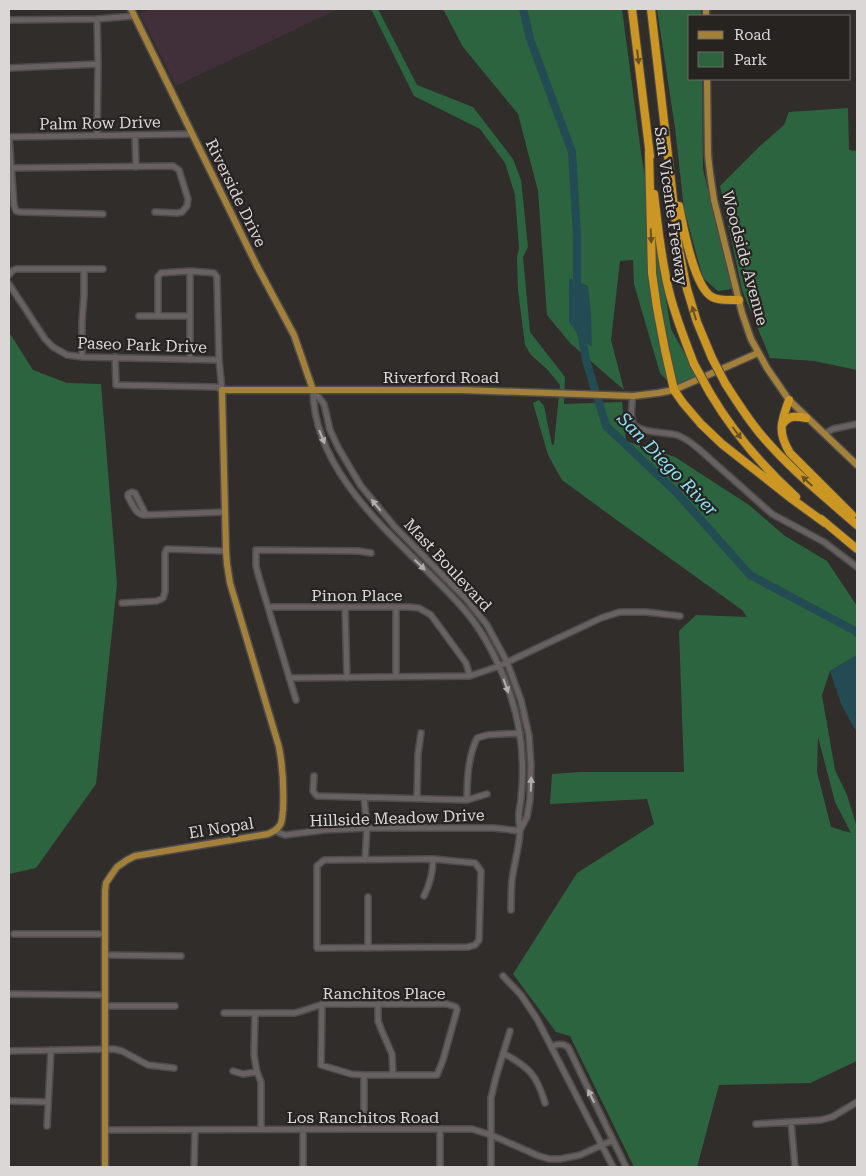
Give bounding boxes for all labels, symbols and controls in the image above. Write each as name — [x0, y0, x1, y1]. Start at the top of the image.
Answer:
legend — [688, 15, 851, 80]
text: Road — [734, 26, 771, 44]
one-way arrow — [634, 49, 642, 65]
text: Park — [734, 51, 768, 69]
street label: Palm Row Drive — [39, 112, 161, 134]
street label: San Vicente Freeway — [650, 125, 692, 287]
street label: Riverside Drive — [202, 136, 271, 250]
street label: Woodside Avenue — [718, 189, 772, 328]
one-way arrow — [647, 228, 655, 244]
one-way arrow — [690, 305, 698, 320]
street label: Paseo Park Drive — [77, 333, 207, 357]
street label: Riverford Road — [383, 368, 499, 387]
water label: San Diego River — [613, 407, 723, 520]
one-way arrow — [732, 426, 742, 440]
one-way arrow — [318, 430, 326, 445]
one-way arrow — [801, 476, 813, 487]
one-way arrow — [370, 499, 382, 511]
street label: Mast Boulevard — [400, 515, 496, 615]
one-way arrow — [414, 559, 426, 571]
street label: Pinon Place — [311, 586, 403, 605]
one-way arrow — [502, 679, 510, 694]
one-way arrow — [527, 775, 535, 791]
street label: Hillside Meadow Drive — [309, 805, 485, 831]
street label: El Nopal — [187, 813, 255, 843]
street label: Ranchitos Place — [323, 984, 446, 1003]
one-way arrow — [587, 1089, 595, 1103]
street label: Los Ranchitos Road — [287, 1108, 439, 1127]

